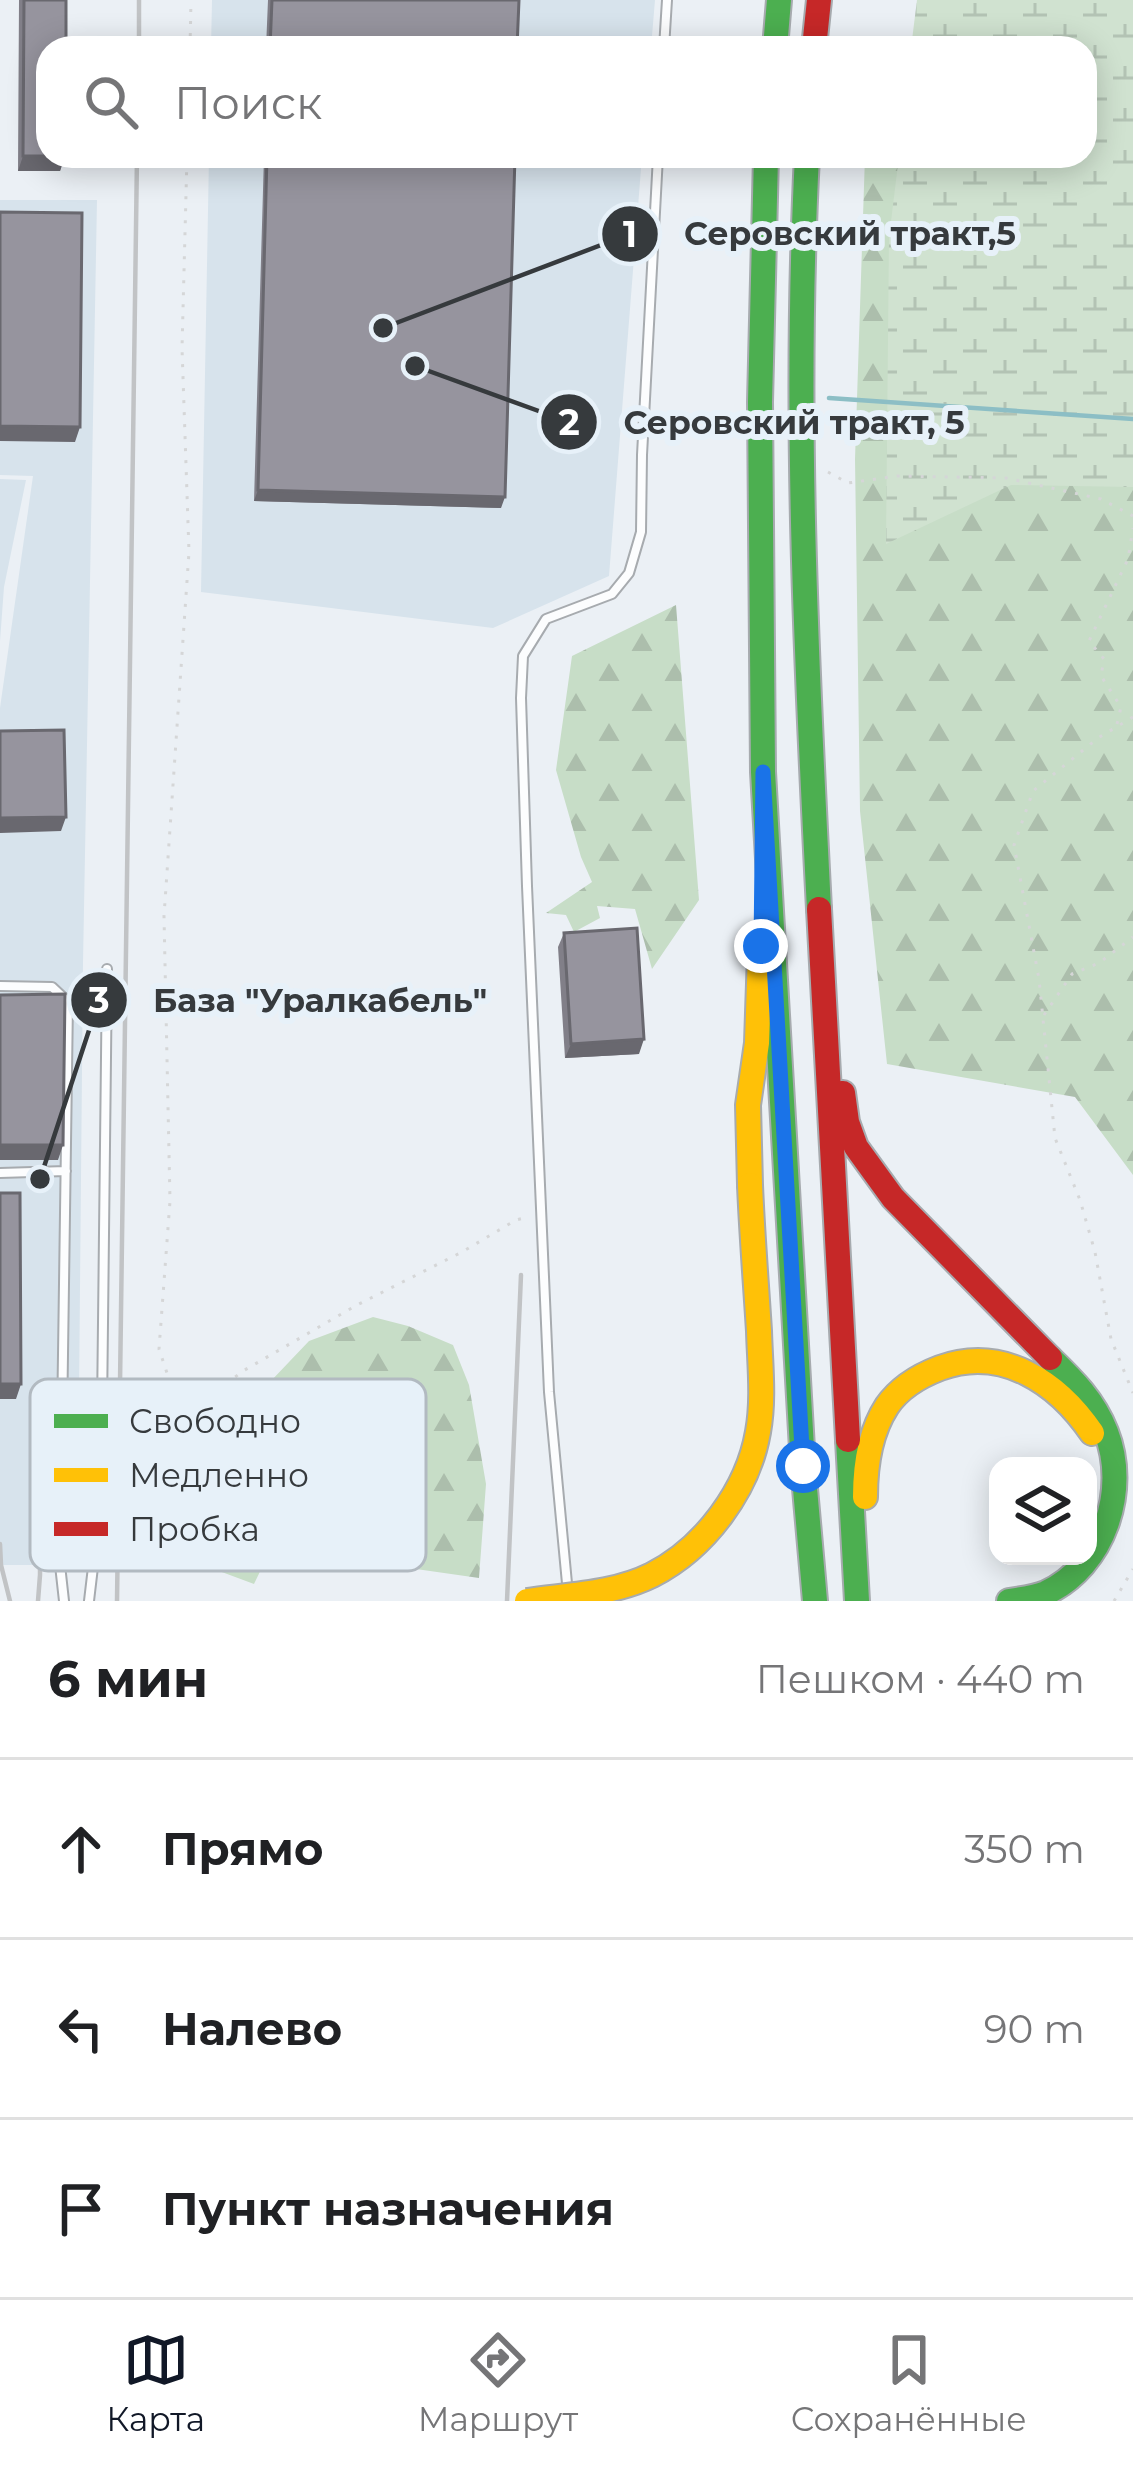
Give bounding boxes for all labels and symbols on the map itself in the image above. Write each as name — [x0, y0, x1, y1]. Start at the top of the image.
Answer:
callout: Серовский тракт,5 — [600, 199, 1040, 268]
text: 1 — [623, 212, 637, 256]
text: Серовский тракт,5 — [684, 213, 1016, 253]
callout: Серовский тракт, 5 — [539, 388, 989, 457]
text: 2 — [558, 400, 580, 444]
text: Серовский тракт, 5 — [623, 402, 965, 442]
route end — [734, 919, 788, 973]
callout: База "Уралкабель" — [69, 966, 511, 1035]
text: 3 — [87, 978, 110, 1022]
text: База "Уралкабель" — [153, 980, 487, 1020]
legend — [30, 1379, 426, 1571]
text: Свободно — [129, 1401, 301, 1441]
route start — [776, 1439, 830, 1493]
text: Медленно — [129, 1455, 309, 1495]
text: Пробка — [129, 1509, 260, 1549]

